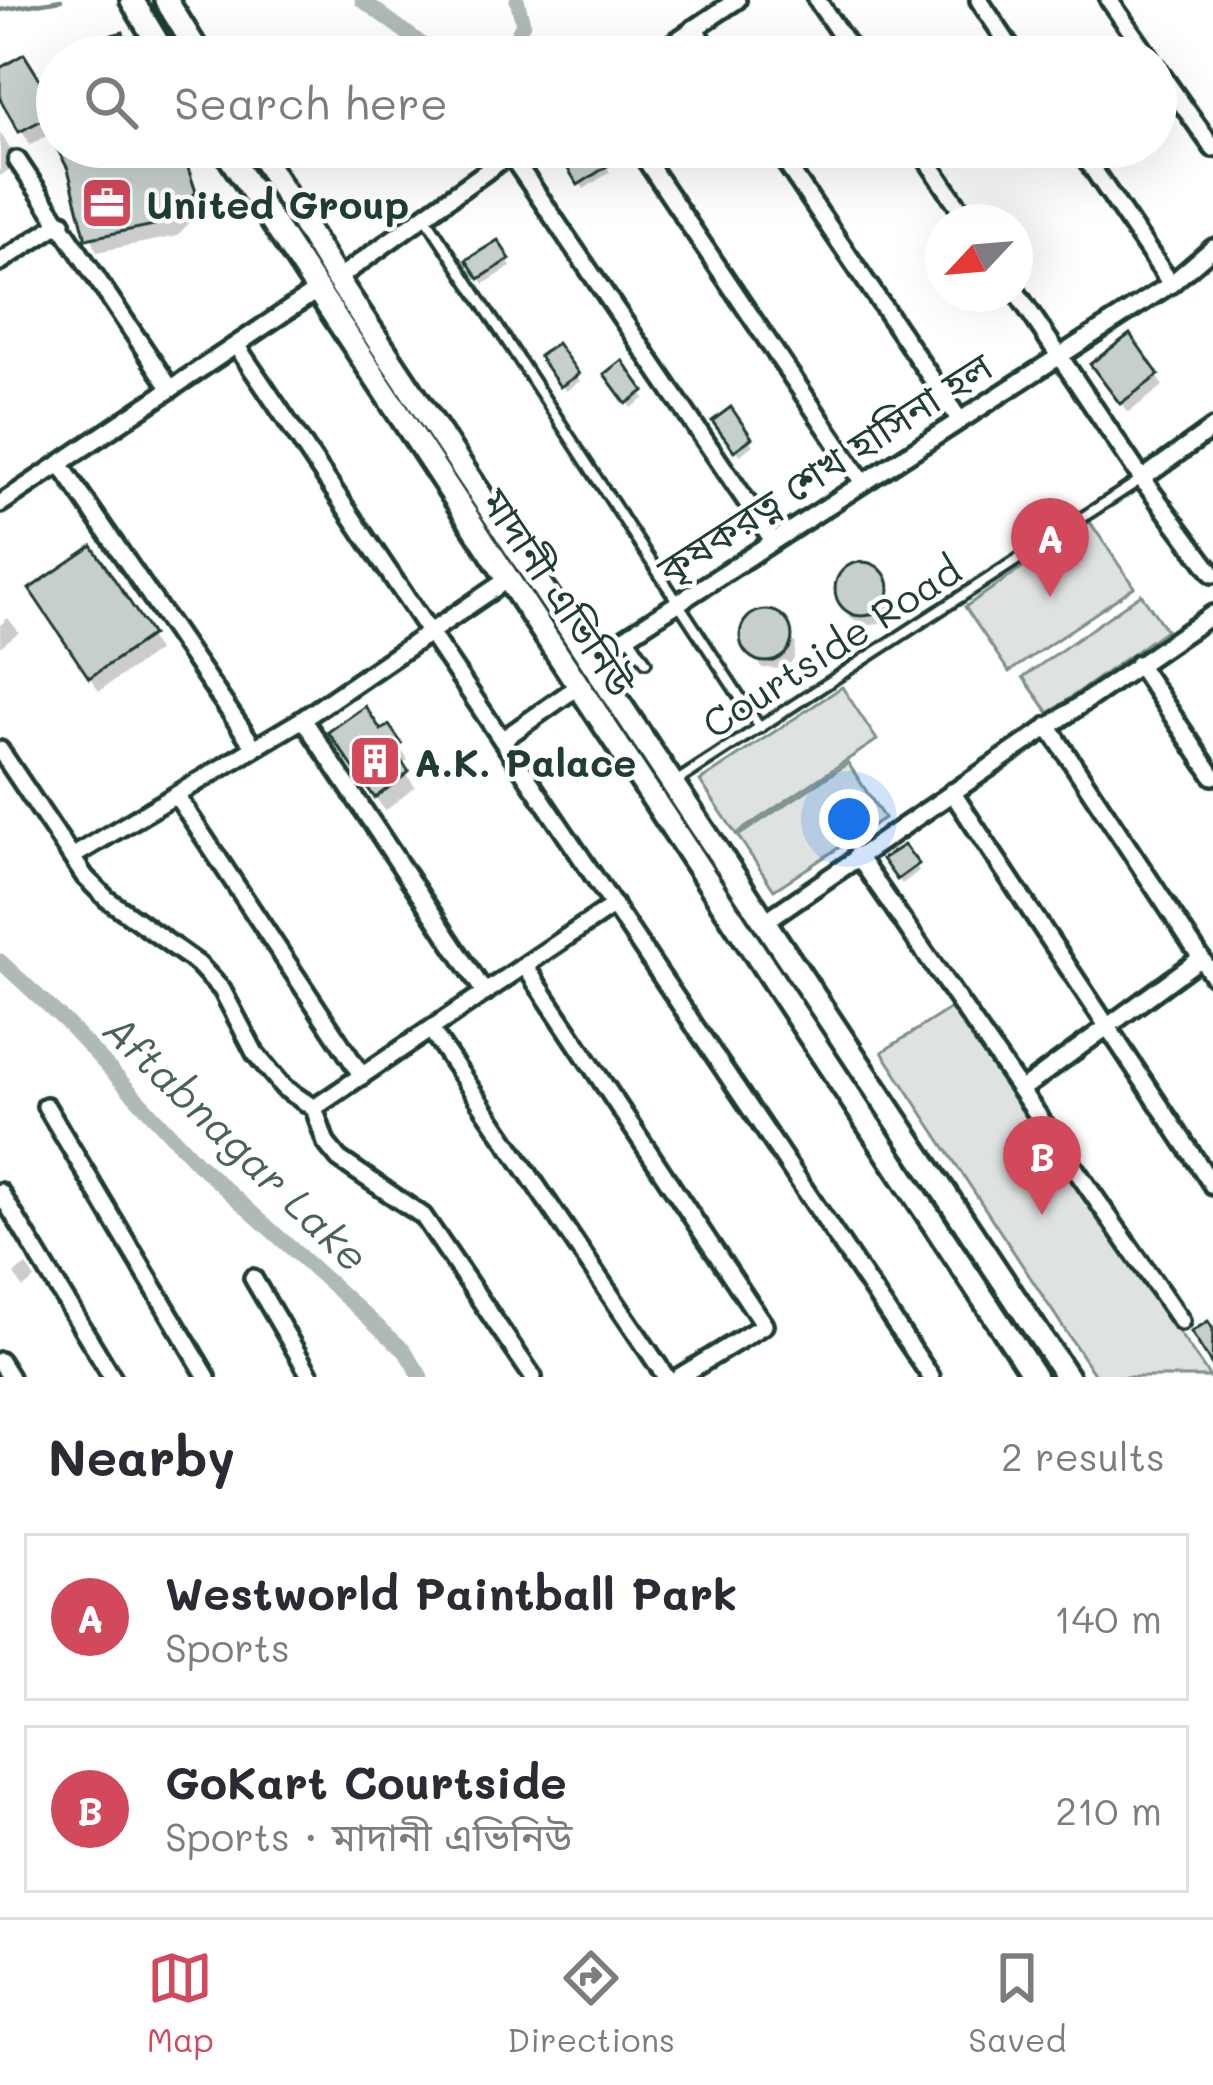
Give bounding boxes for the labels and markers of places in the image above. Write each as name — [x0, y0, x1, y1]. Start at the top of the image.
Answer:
office icon: United Group — [79, 175, 135, 231]
place label: United Group — [146, 178, 409, 229]
pin: A — [1011, 498, 1089, 597]
building icon: A.K. Palace — [347, 733, 403, 789]
place label: A.K. Palace — [414, 736, 637, 787]
pin: B — [1003, 1116, 1081, 1215]

